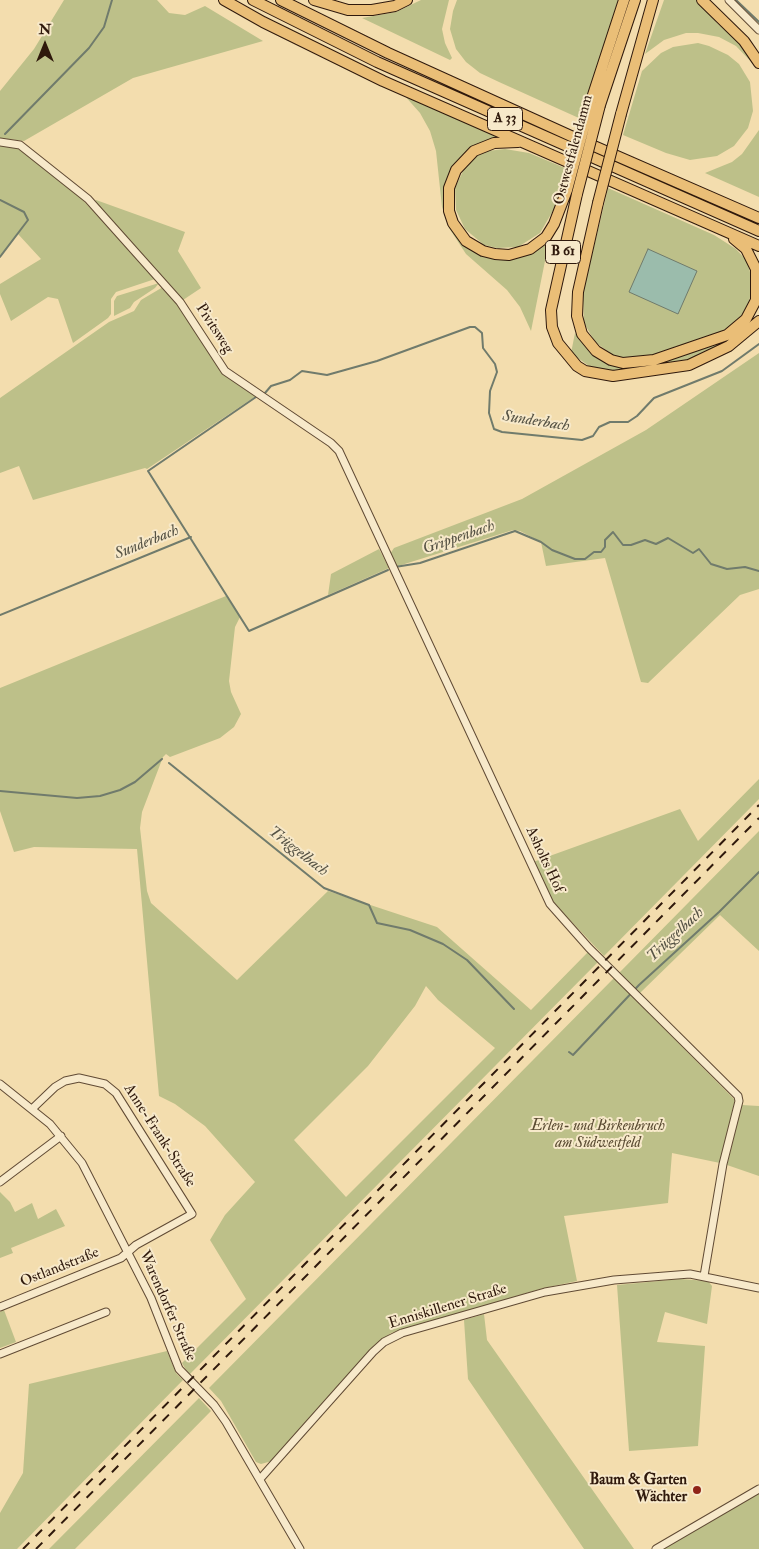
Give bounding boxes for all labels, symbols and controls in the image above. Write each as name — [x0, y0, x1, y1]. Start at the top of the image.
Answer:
north arrow — [20, 20, 70, 70]
text: N — [39, 21, 51, 38]
street label: Ostwestfalendamm — [551, 93, 597, 207]
road number: A 33 — [488, 108, 522, 130]
road number: B 61 — [546, 240, 580, 264]
street label: Pivitsweg — [191, 301, 237, 357]
water label: Sunderbach — [501, 407, 571, 437]
water label: Grippenbach — [421, 517, 497, 559]
water label: Sunderbach — [112, 521, 182, 565]
water label: Trüggelbach — [264, 823, 332, 881]
street label: Asholts Hof — [521, 824, 567, 896]
water label: Trüggelbach — [644, 904, 708, 966]
street label: Anne-Frank-Straße — [119, 1081, 199, 1191]
park label: Erlen- und Birkenbruch am Südwestfeld — [531, 1118, 665, 1153]
street label: Ostlandstraße — [18, 1244, 102, 1292]
street label: Warendorfer Straße — [135, 1248, 199, 1364]
street label: Enniskillener Straße — [387, 1280, 509, 1334]
place label: Baum & Garten Wächter — [590, 1472, 687, 1507]
marker: Baum & Garten Wächter — [691, 1484, 703, 1496]

